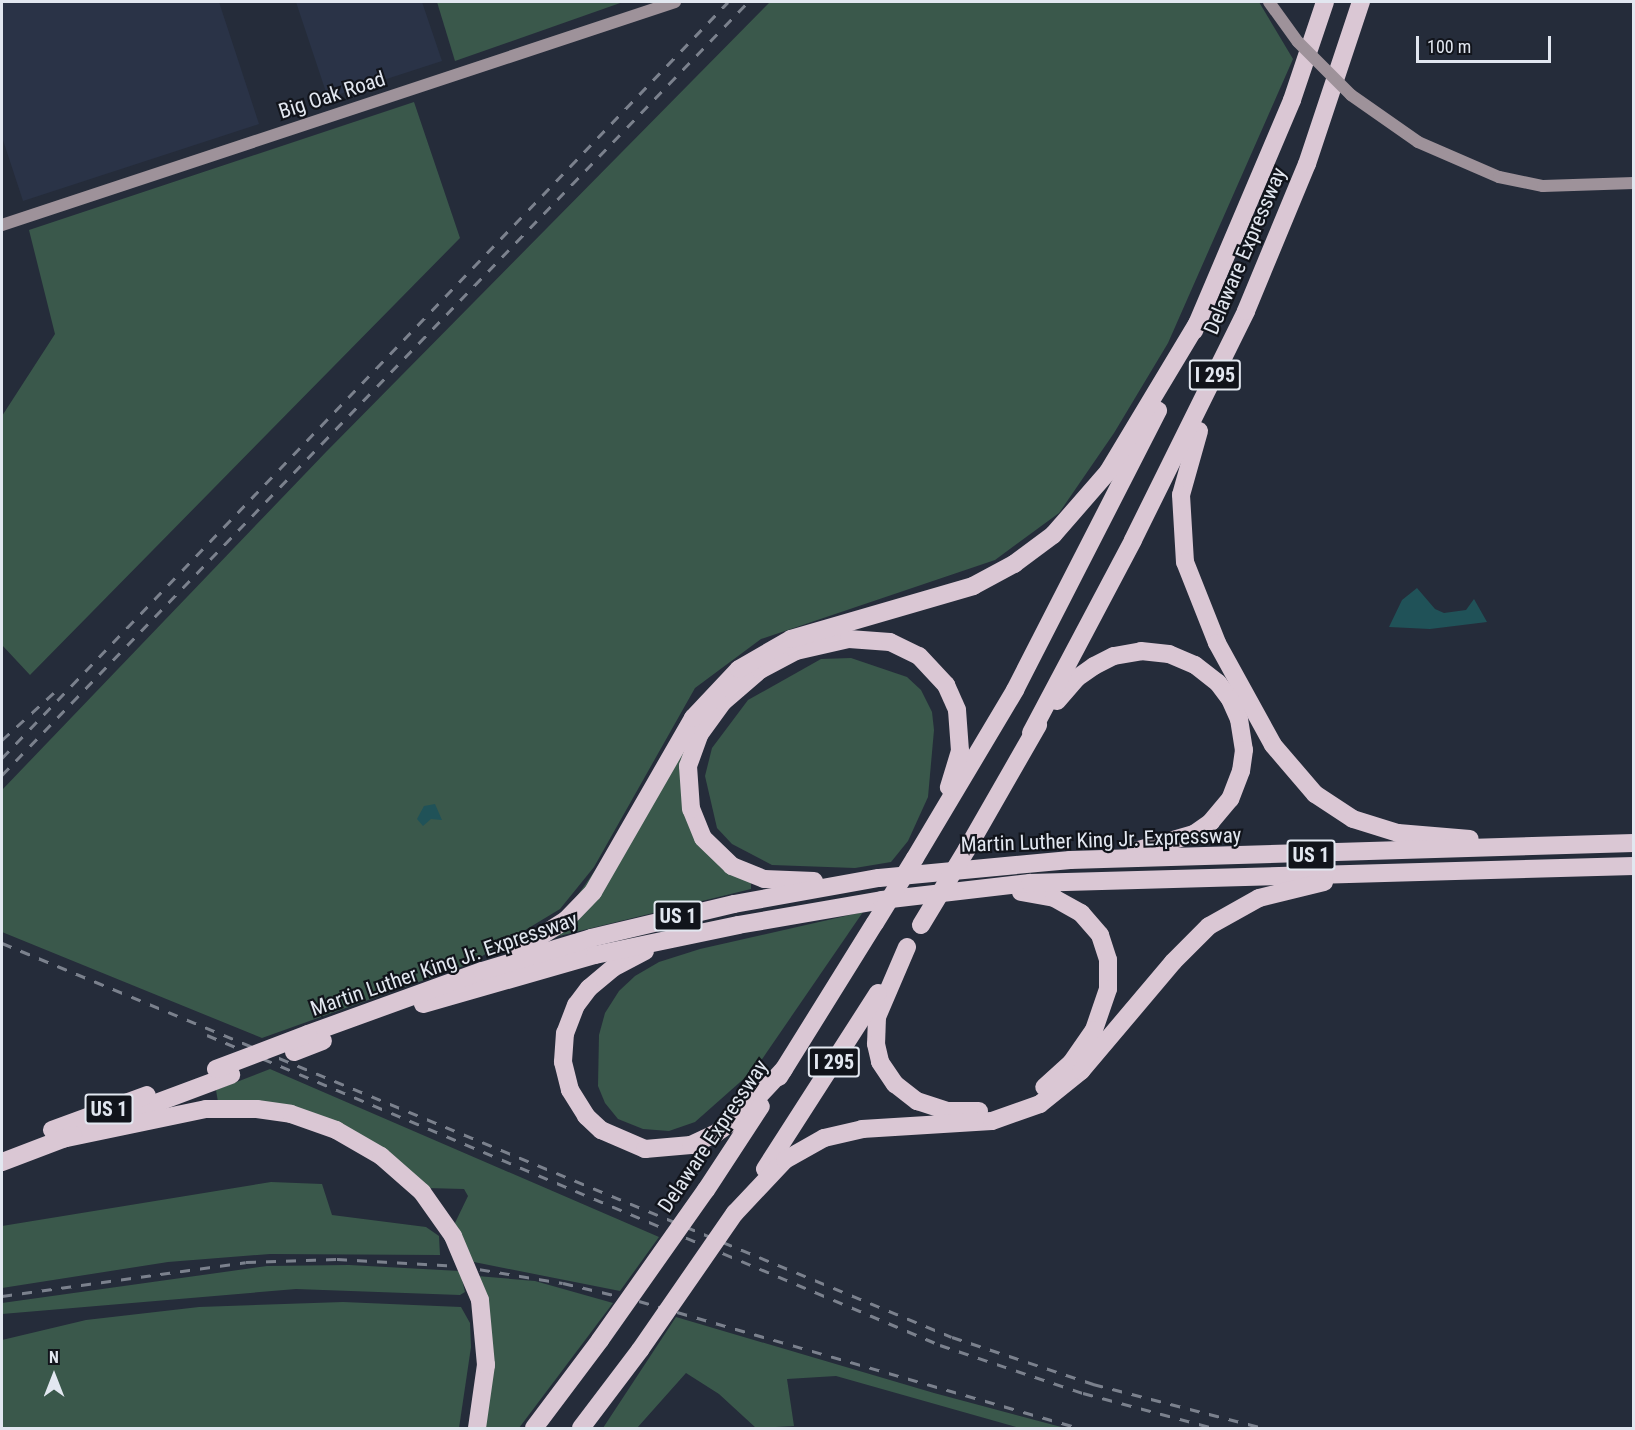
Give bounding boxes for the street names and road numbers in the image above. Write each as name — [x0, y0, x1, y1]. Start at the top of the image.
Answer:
street label: Big Oak Road — [276, 66, 388, 124]
street label: Delaware Expressway — [1198, 164, 1292, 338]
road number: I 295 — [1188, 358, 1242, 392]
street label: Martin Luther King Jr. Expressway — [960, 823, 1242, 857]
road number: US 1 — [1286, 838, 1336, 872]
road number: US 1 — [652, 899, 704, 933]
street label: Martin Luther King Jr. Expressway — [307, 906, 581, 1022]
road number: I 295 — [807, 1045, 861, 1079]
street label: Delaware Expressway — [653, 1055, 773, 1217]
road number: US 1 — [84, 1092, 134, 1126]

